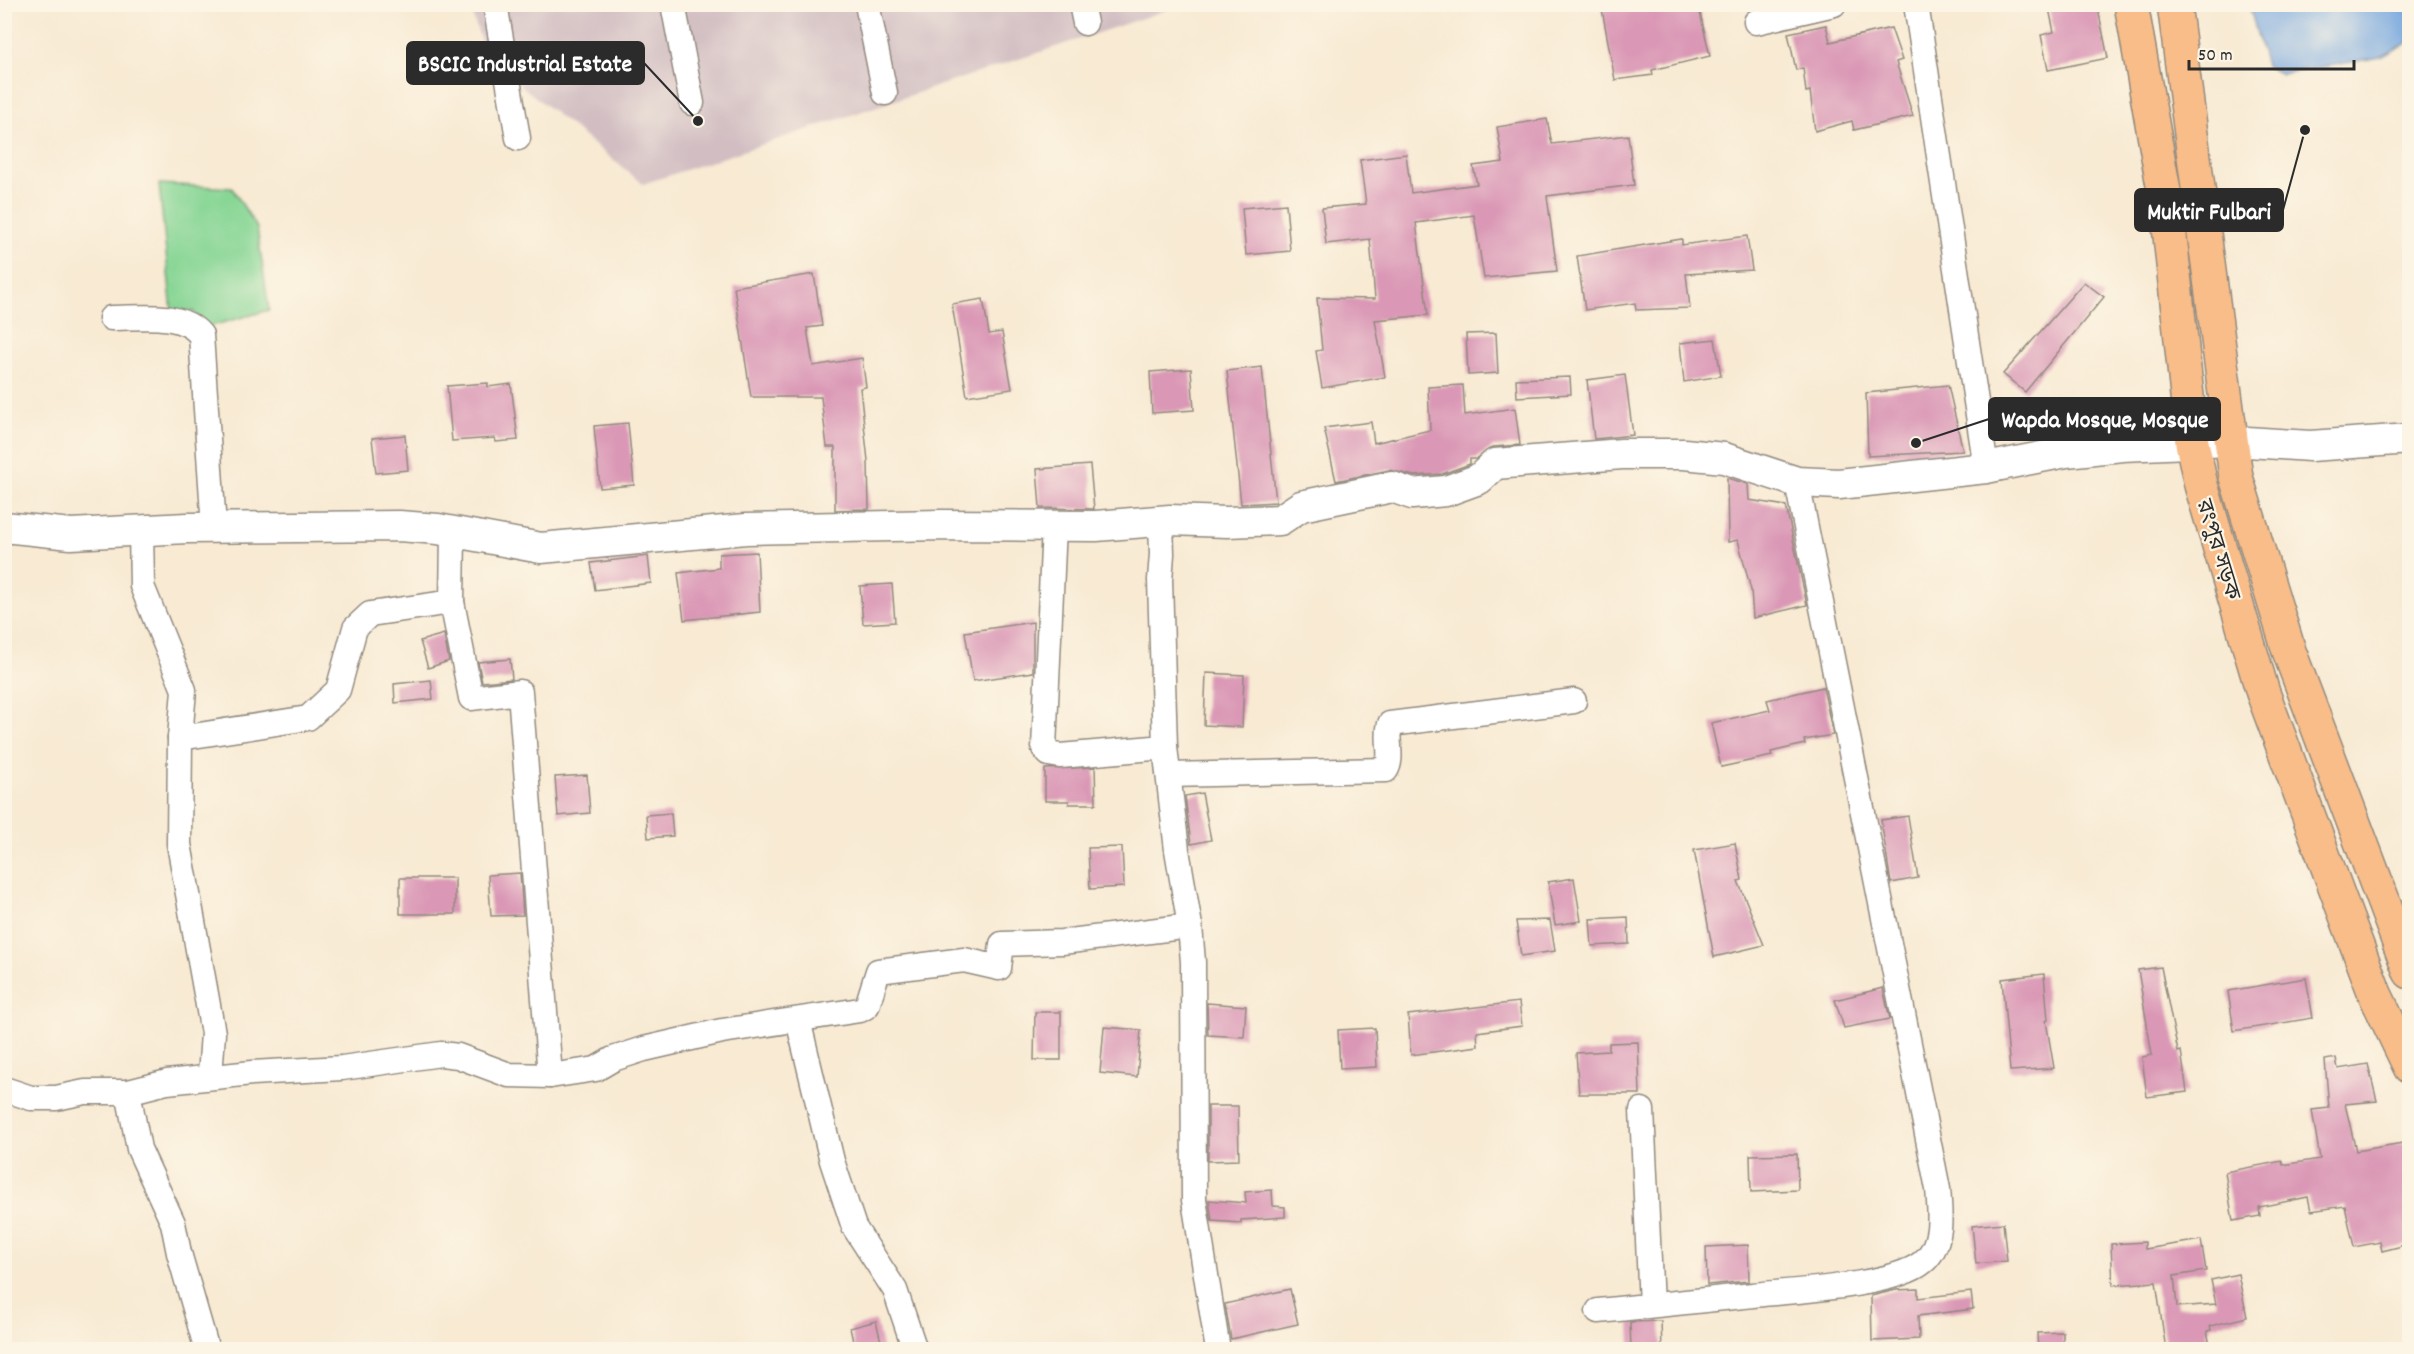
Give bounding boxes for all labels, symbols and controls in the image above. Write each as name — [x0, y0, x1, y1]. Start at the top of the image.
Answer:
scale bar — [2189, 33, 2354, 71]
callout: BSCIC Industrial Estate — [407, 42, 644, 84]
text: 50 m — [2198, 44, 2233, 69]
text: BSCIC Industrial Estate — [418, 49, 632, 83]
callout: Muktir Fulbari — [2135, 189, 2283, 231]
text: Muktir Fulbari — [2147, 197, 2271, 231]
callout: Wapda Mosque, Mosque — [1989, 398, 2220, 440]
text: Wapda Mosque, Mosque — [2001, 405, 2209, 439]
street label: রংপুর সড়ক — [2186, 495, 2247, 604]

